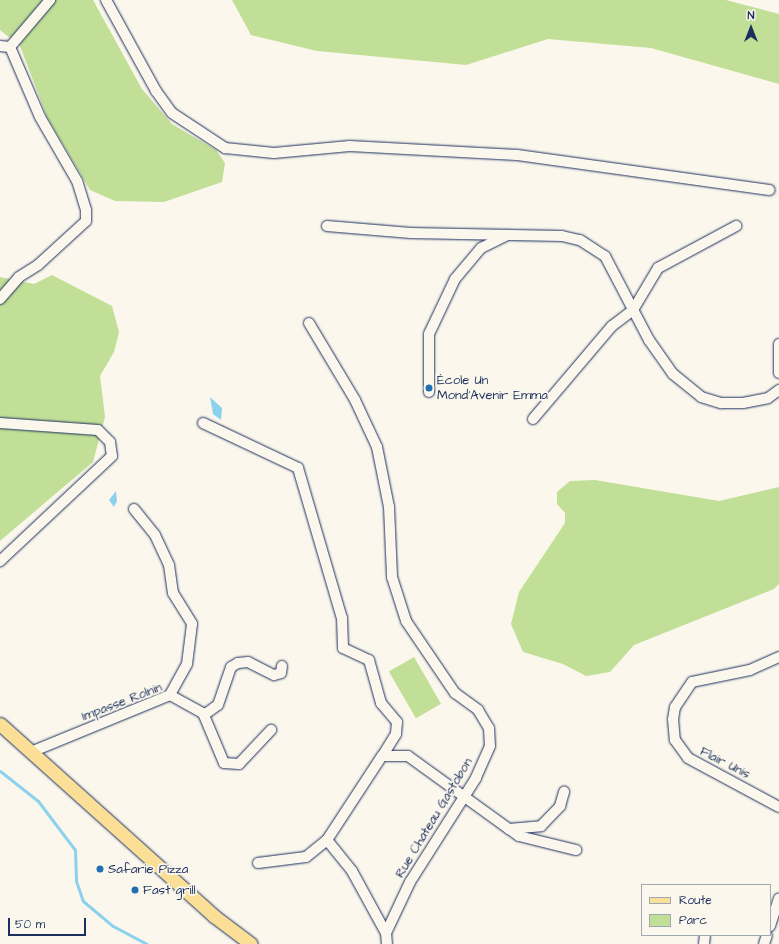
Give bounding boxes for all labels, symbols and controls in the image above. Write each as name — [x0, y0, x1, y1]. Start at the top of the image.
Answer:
north arrow — [731, 8, 771, 48]
text: N — [748, 8, 754, 23]
place label: École Un Mond'Avenir Emma — [437, 373, 548, 404]
marker: École Un Mond'Avenir Emma — [424, 383, 434, 393]
street label: Impasse Rolnin — [80, 680, 164, 724]
street label: Flair Unis — [697, 744, 753, 782]
street label: Rue Chateau Gastobon — [392, 755, 476, 881]
place label: Safarie Pizza — [108, 861, 188, 877]
marker: Safarie Pizza — [95, 864, 105, 874]
place label: Fast grill — [143, 882, 196, 898]
legend — [641, 884, 771, 936]
marker: Fast grill — [130, 885, 140, 895]
text: Route — [679, 892, 712, 909]
scale bar — [10, 910, 88, 936]
text: Parc — [679, 912, 707, 929]
text: 50 m — [15, 916, 45, 933]

